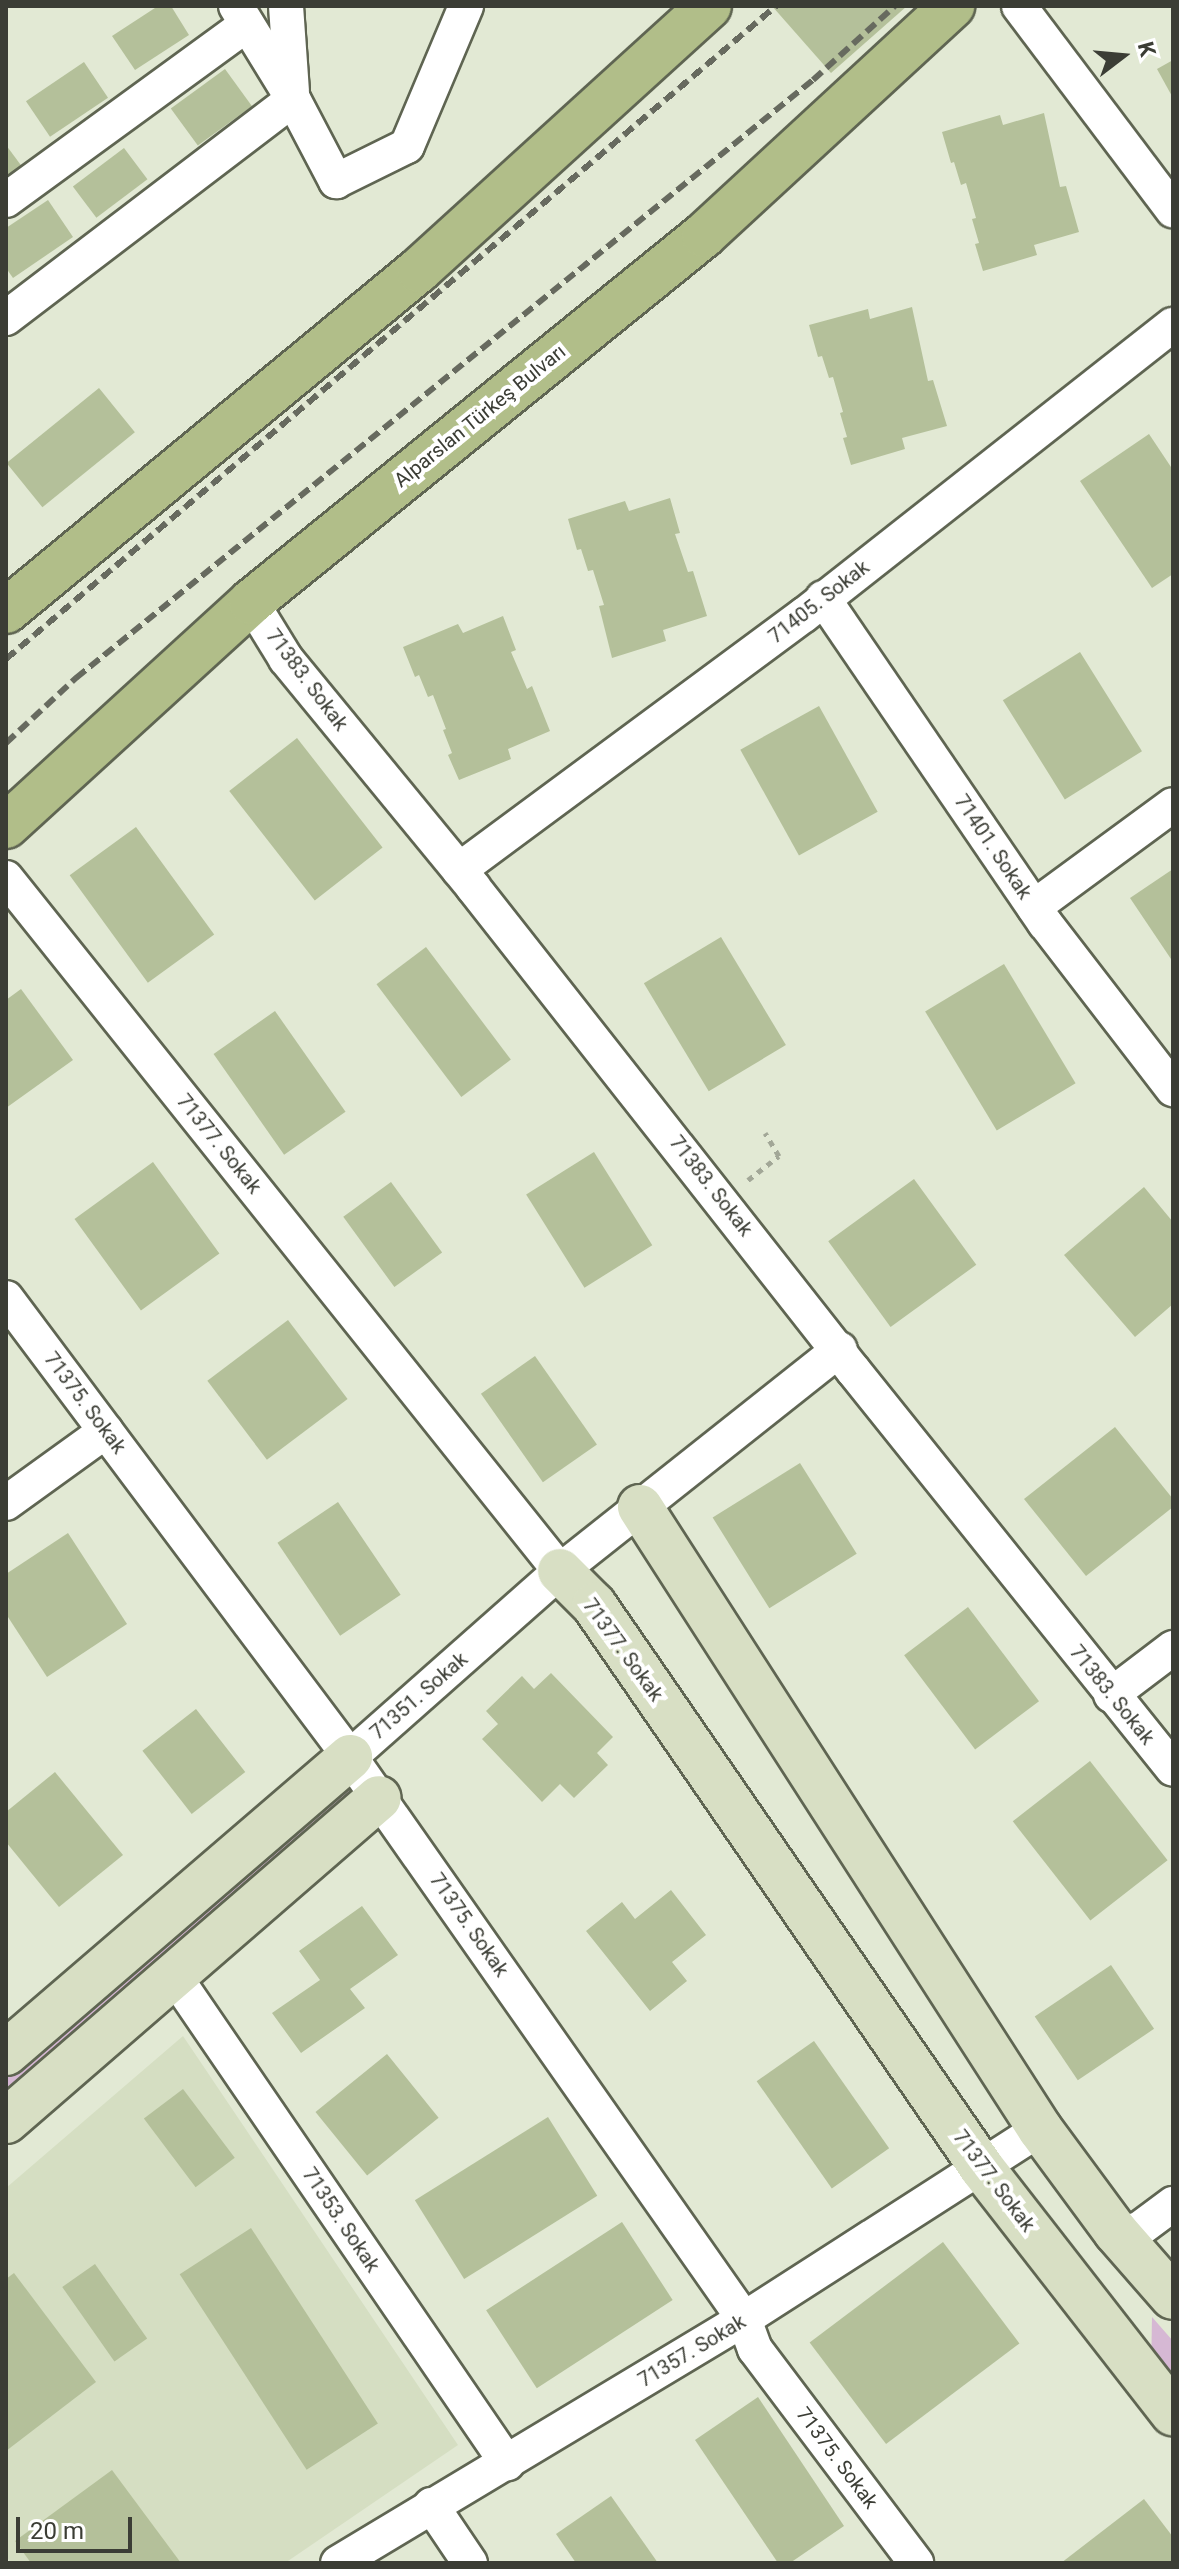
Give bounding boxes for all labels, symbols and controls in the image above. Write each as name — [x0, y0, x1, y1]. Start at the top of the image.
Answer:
north arrow — [1083, 16, 1163, 96]
text: K — [1133, 39, 1160, 59]
street label: Alparslan Türkeş Bulvarı — [389, 339, 571, 493]
street label: 71405. Sokak — [764, 555, 874, 649]
street label: 71383. Sokak — [261, 625, 353, 735]
street label: 71401. Sokak — [949, 790, 1037, 904]
street label: 71377. Sokak — [172, 1089, 266, 1199]
street label: 71383. Sokak — [664, 1131, 758, 1241]
street label: 71375. Sokak — [39, 1348, 131, 1458]
street label: 71377. Sokak — [578, 1594, 668, 1706]
street label: 71383. Sokak — [1065, 1640, 1159, 1750]
street label: 71351. Sokak — [366, 1647, 472, 1745]
street label: 71375. Sokak — [425, 1869, 513, 1981]
street label: 71377. Sokak — [948, 2126, 1040, 2236]
street label: 71353. Sokak — [297, 2163, 385, 2277]
street label: 71357. Sokak — [634, 2310, 750, 2392]
street label: 71375. Sokak — [791, 2403, 883, 2513]
scale bar — [20, 2501, 136, 2551]
text: 20 m — [30, 2517, 84, 2545]

